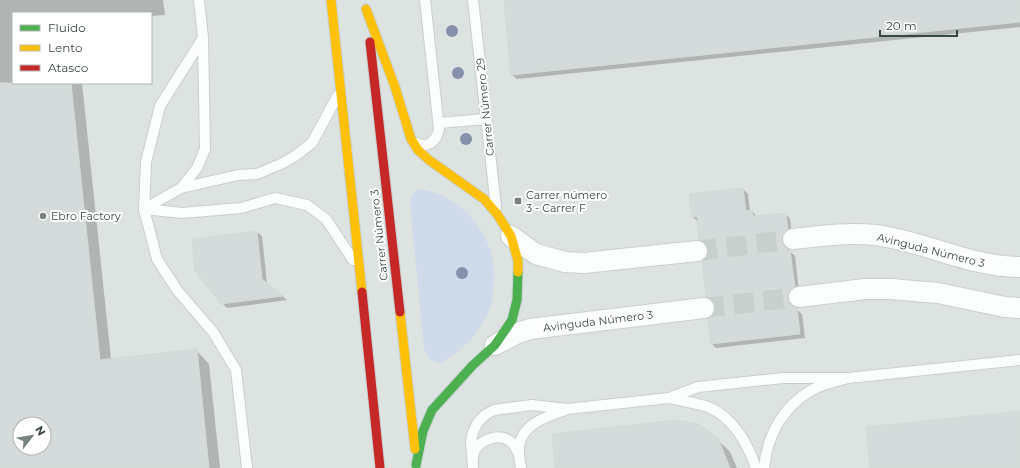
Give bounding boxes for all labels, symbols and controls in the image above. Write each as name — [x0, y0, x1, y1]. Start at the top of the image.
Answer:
legend — [12, 12, 152, 84]
scale bar — [880, 12, 957, 38]
text: 20 m — [886, 18, 917, 33]
text: Fluido — [48, 20, 86, 35]
text: Lento — [48, 40, 83, 55]
street label: Carrer Número 29 — [473, 57, 497, 157]
text: Atasco — [48, 60, 88, 75]
place label: Carrer número 3 - Carrer F — [526, 188, 607, 215]
street label: Carrer Número 3 — [367, 189, 391, 281]
marker: Carrer número 3 - Carrer F — [513, 196, 523, 206]
place label: Ebro Factory — [51, 209, 121, 223]
marker: Ebro Factory — [38, 211, 48, 221]
street label: Avinguda Número 3 — [876, 230, 986, 270]
street label: Avinguda Número 3 — [542, 307, 654, 335]
north arrow — [12, 416, 52, 456]
text: N — [32, 423, 49, 438]

